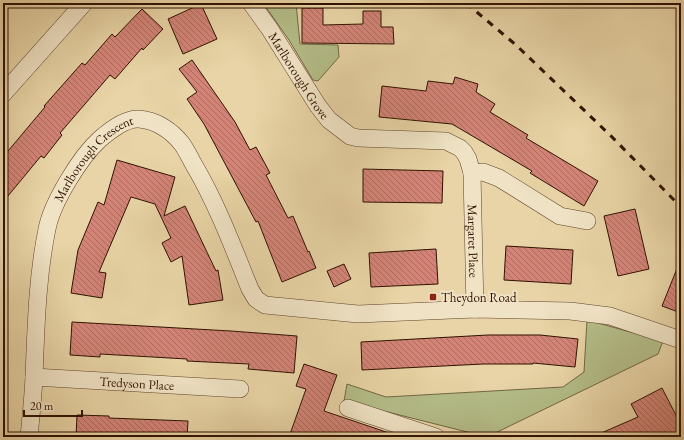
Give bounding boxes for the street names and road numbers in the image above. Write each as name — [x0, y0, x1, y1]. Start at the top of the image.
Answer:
street label: Marlborough Grove — [265, 29, 333, 123]
street label: Marlborough Crescent — [50, 112, 135, 205]
street label: Margaret Place — [464, 204, 482, 278]
street label: Tredyson Place — [99, 373, 175, 394]

